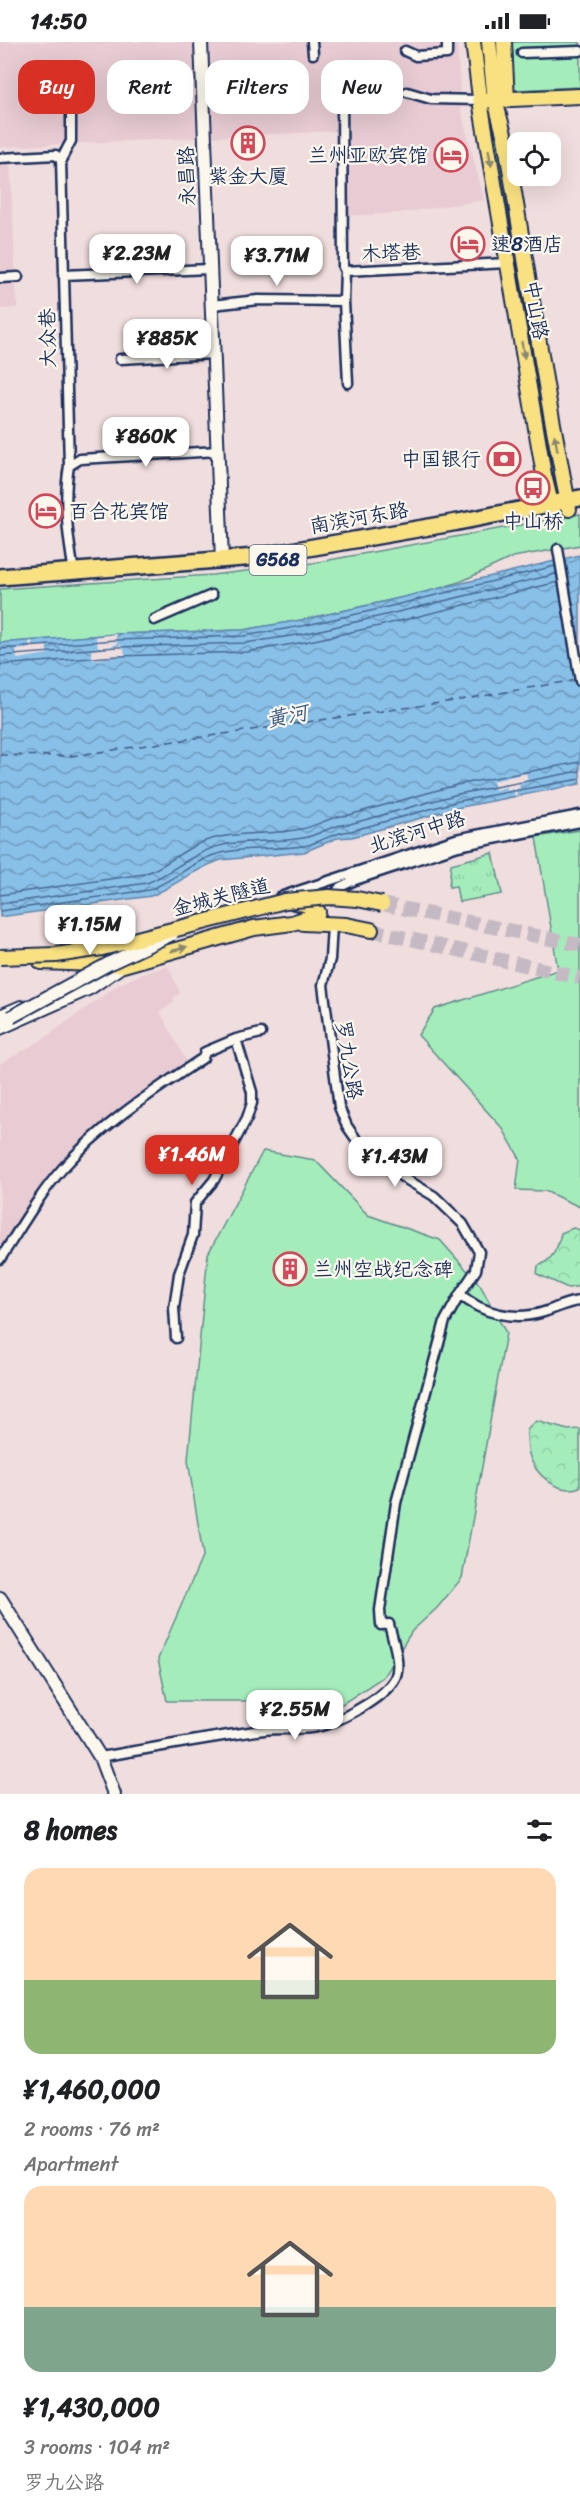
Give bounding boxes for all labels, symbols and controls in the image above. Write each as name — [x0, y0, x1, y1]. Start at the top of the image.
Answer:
text: 14:50 — [30, 2, 87, 41]
chip: Buy — [18, 60, 95, 114]
chip: Rent — [107, 60, 193, 114]
chip: Filters — [205, 60, 309, 114]
chip: New — [321, 60, 403, 114]
building icon: 紫金大厦 — [230, 125, 266, 161]
map controls — [507, 132, 561, 186]
button: locate — [507, 132, 561, 186]
hotel icon: 兰州亚欧宾馆 — [433, 137, 469, 173]
place label: 兰州亚欧宾馆 — [308, 138, 428, 173]
street label: 永昌路 — [168, 144, 206, 207]
one-way arrow — [486, 149, 495, 168]
place label: 紫金大厦 — [208, 159, 288, 194]
hotel icon: 速8酒店 — [450, 226, 486, 262]
place label: 速8酒店 — [491, 227, 563, 262]
pin: ¥2.23M — [88, 234, 186, 285]
street label: 木塔巷 — [360, 234, 423, 272]
text: ¥2.23M — [103, 236, 171, 271]
pin: ¥3.71M — [228, 236, 326, 287]
text: ¥3.71M — [245, 238, 309, 273]
street label: 中山路 — [514, 277, 559, 344]
street label: 大众巷 — [30, 307, 66, 368]
pin: ¥885K — [125, 319, 209, 370]
text: ¥885K — [137, 321, 197, 356]
one-way arrow — [519, 341, 528, 360]
pin: ¥860K — [104, 417, 188, 468]
text: ¥860K — [116, 419, 176, 454]
one-way arrow — [551, 433, 560, 452]
bank icon: 中国银行 — [486, 441, 522, 477]
place label: 中国银行 — [401, 442, 481, 477]
bus stop icon: 中山桥 — [515, 470, 551, 506]
street label: 南滨河东路 — [307, 492, 412, 544]
hotel icon: 百合花宾馆 — [28, 493, 64, 529]
place label: 百合花宾馆 — [69, 494, 169, 529]
place label: 中山桥 — [503, 504, 563, 539]
road number: G568 — [250, 545, 306, 575]
water label: 黄河 — [263, 693, 314, 739]
street label: 北滨河中路 — [364, 800, 471, 863]
street label: 金城关隧道 — [168, 868, 274, 926]
pin: ¥1.15M — [41, 905, 139, 956]
text: ¥1.15M — [59, 907, 121, 942]
one-way arrow — [170, 944, 188, 954]
street label: 罗九公路 — [325, 1018, 373, 1103]
pin: ¥1.46M — [143, 1135, 241, 1186]
text: ¥1.46M — [159, 1137, 225, 1172]
pin: ¥1.43M — [346, 1137, 444, 1188]
text: ¥1.43M — [362, 1139, 428, 1174]
building icon: 兰州空战纪念碑 — [272, 1251, 308, 1287]
place label: 兰州空战纪念碑 — [313, 1252, 453, 1287]
pin: ¥2.55M — [246, 1690, 344, 1741]
text: ¥2.55M — [260, 1692, 330, 1727]
text: 8 homes — [24, 1807, 117, 1853]
icon: filters — [523, 1814, 556, 1847]
icon: home — [236, 1907, 344, 2015]
text: ¥1,460,000 — [24, 2066, 160, 2112]
text: 2 rooms · 76 m² — [24, 2112, 160, 2147]
text: Apartment — [24, 2147, 118, 2182]
icon: home — [236, 2225, 344, 2333]
text: ¥1,430,000 — [24, 2384, 160, 2430]
text: 3 rooms · 104 m² — [24, 2430, 170, 2465]
text: 罗九公路 — [24, 2465, 104, 2500]

